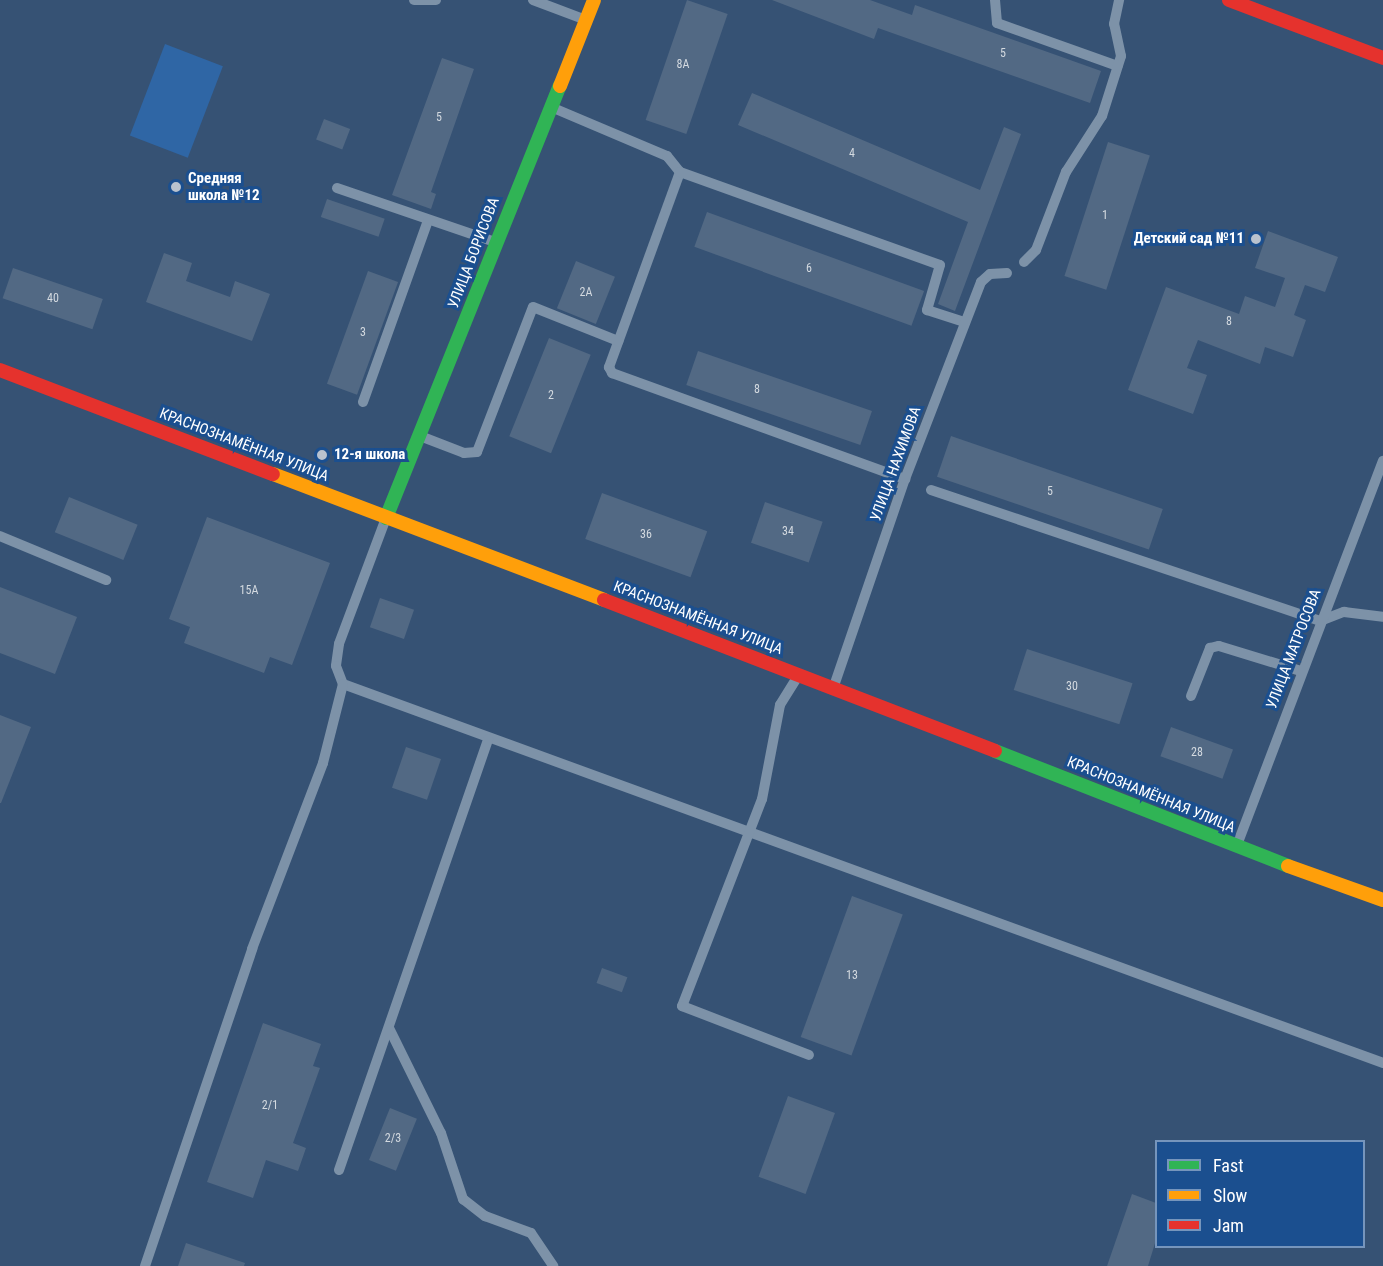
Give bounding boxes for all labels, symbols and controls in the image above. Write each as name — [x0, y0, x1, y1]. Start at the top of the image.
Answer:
house number: 5 — [1000, 47, 1006, 61]
house number: 8А — [677, 58, 689, 72]
house number: 5 — [436, 111, 442, 125]
house number: 4 — [849, 147, 855, 161]
place label: Средняя школа №12 — [188, 169, 260, 204]
marker: Средняя школа №12 — [169, 180, 183, 194]
street label: УЛИЦА БОРИСОВА — [445, 195, 503, 311]
house number: 1 — [1102, 209, 1108, 223]
place label: Детский сад №11 — [1134, 230, 1244, 248]
marker: Детский сад №11 — [1249, 232, 1263, 246]
house number: 6 — [806, 262, 812, 276]
house number: 2А — [580, 286, 592, 300]
house number: 40 — [47, 292, 59, 306]
house number: 8 — [1226, 315, 1232, 329]
house number: 3 — [360, 326, 366, 340]
house number: 8 — [754, 383, 760, 397]
house number: 2 — [548, 389, 554, 403]
street label: КРАСНОЗНАМЁННАЯ УЛИЦА — [157, 404, 331, 486]
street label: УЛИЦА НАХИМОВА — [867, 404, 925, 524]
place label: 12-я школа — [334, 446, 405, 464]
marker: 12-я школа — [315, 448, 329, 462]
house number: 5 — [1047, 485, 1053, 499]
house number: 34 — [782, 525, 794, 539]
house number: 36 — [640, 528, 652, 542]
street label: КРАСНОЗНАМЁННАЯ УЛИЦА — [611, 577, 785, 659]
house number: 15А — [240, 584, 258, 598]
street label: УЛИЦА МАТРОСОВА — [1263, 587, 1325, 711]
house number: 30 — [1066, 680, 1078, 694]
house number: 28 — [1191, 746, 1203, 760]
street label: КРАСНОЗНАМЁННАЯ УЛИЦА — [1064, 753, 1238, 837]
house number: 13 — [846, 969, 858, 983]
house number: 2/1 — [262, 1099, 278, 1113]
house number: 2/3 — [385, 1132, 401, 1146]
legend — [1155, 1140, 1365, 1248]
text: Fast — [1213, 1155, 1244, 1176]
text: Slow — [1213, 1185, 1247, 1206]
text: Jam — [1213, 1215, 1244, 1236]

